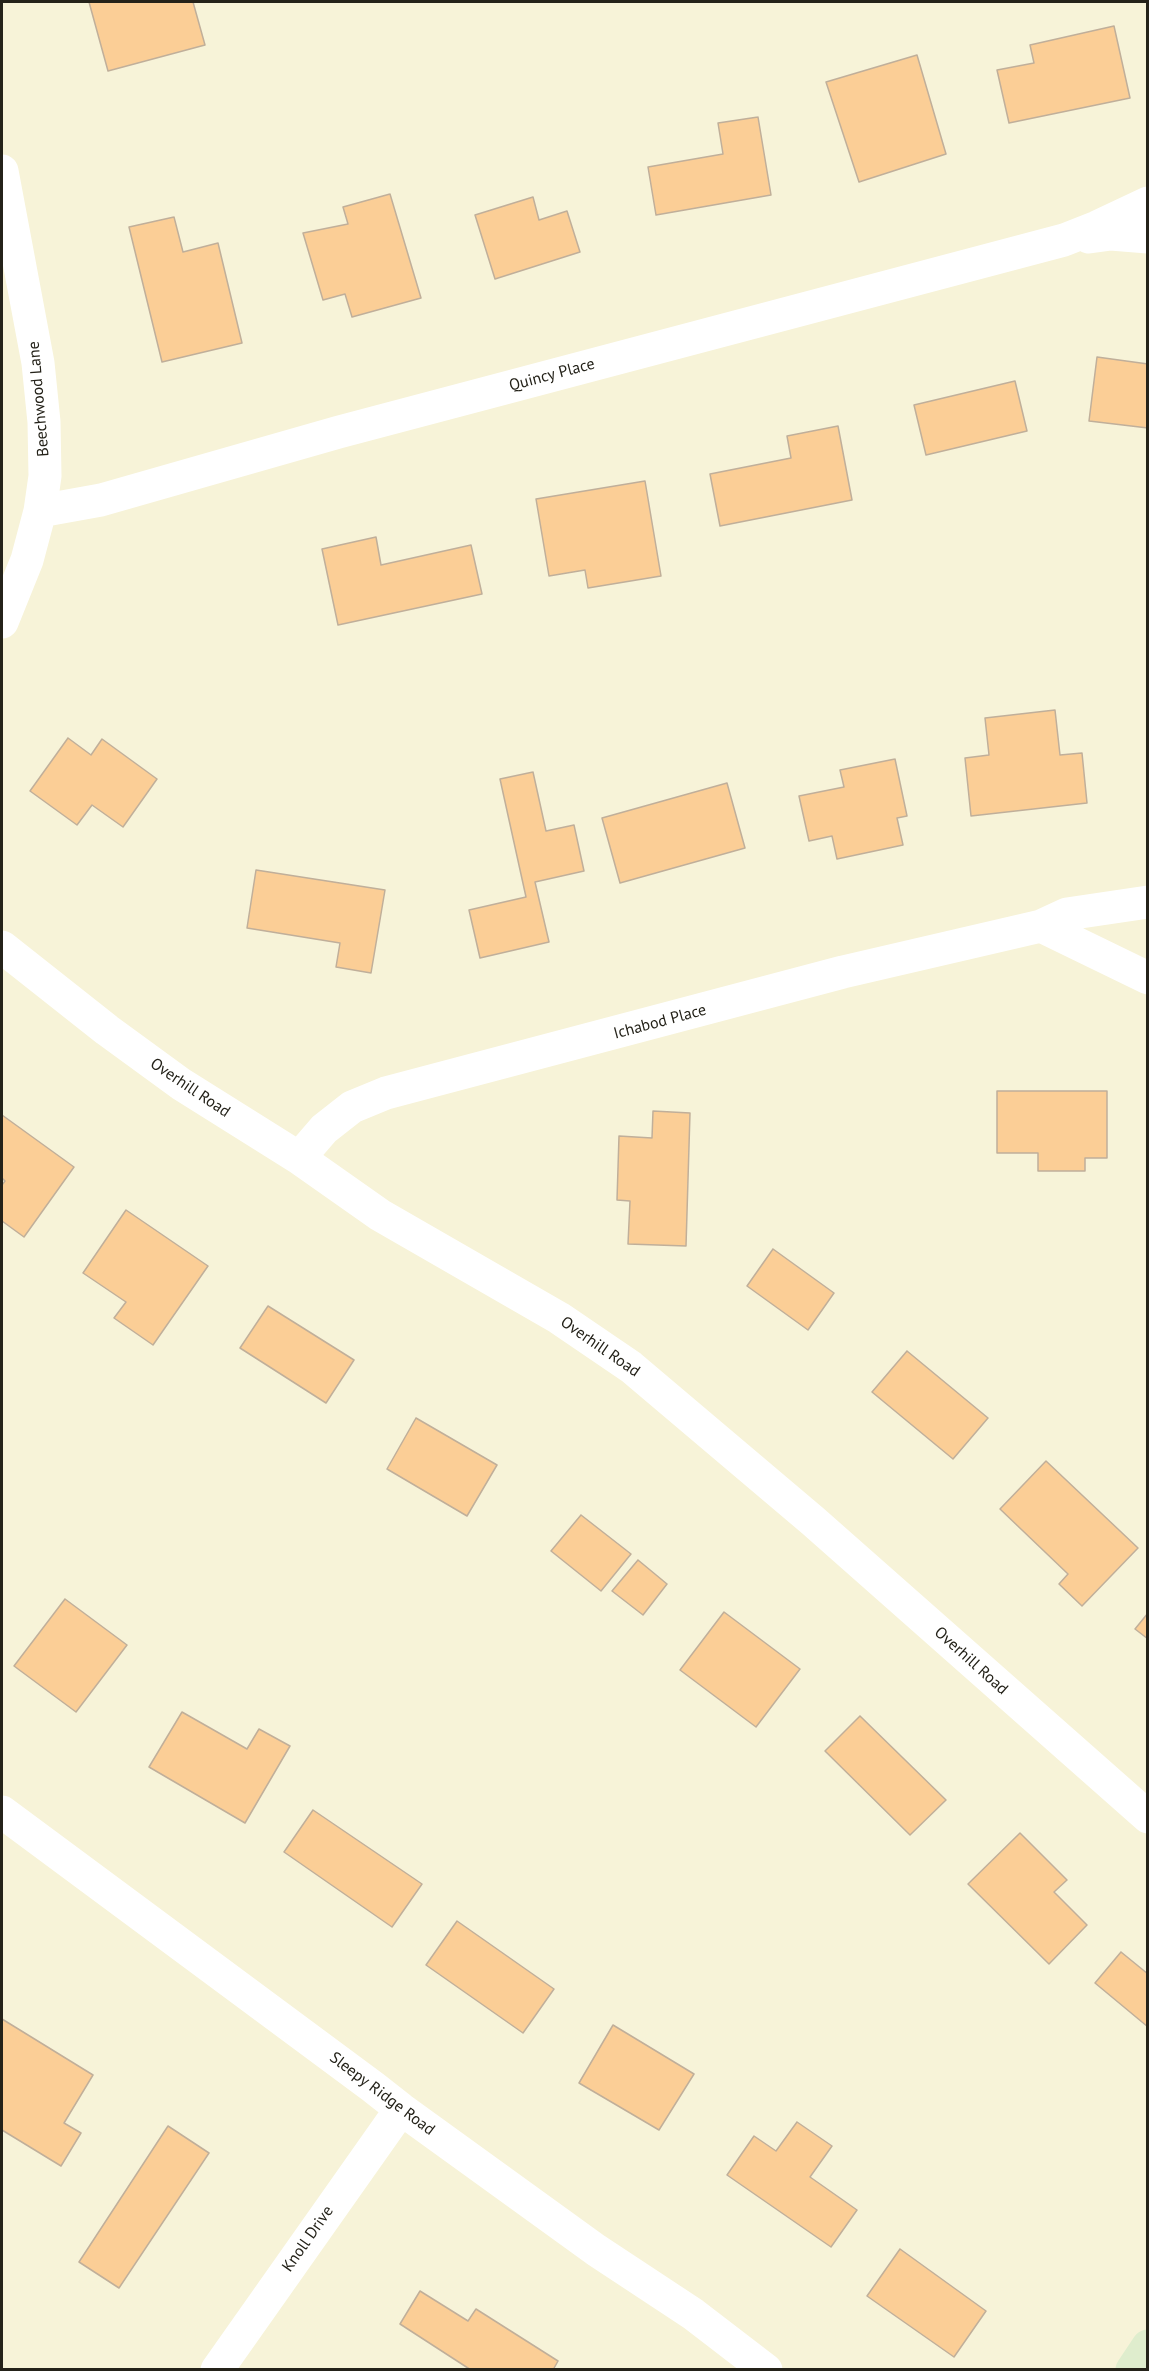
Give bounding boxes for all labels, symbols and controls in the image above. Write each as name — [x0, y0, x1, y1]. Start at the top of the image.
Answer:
street label: Beechwood Lane — [24, 341, 54, 457]
street label: Quincy Place — [507, 354, 597, 396]
street label: Ichabod Place — [612, 1000, 708, 1044]
street label: Overhill Road — [146, 1054, 234, 1122]
street label: Overhill Road — [557, 1313, 643, 1381]
street label: Overhill Road — [930, 1623, 1012, 1699]
street label: Sleepy Ridge Road — [326, 2048, 438, 2140]
street label: Knoll Drive — [278, 2202, 338, 2276]

